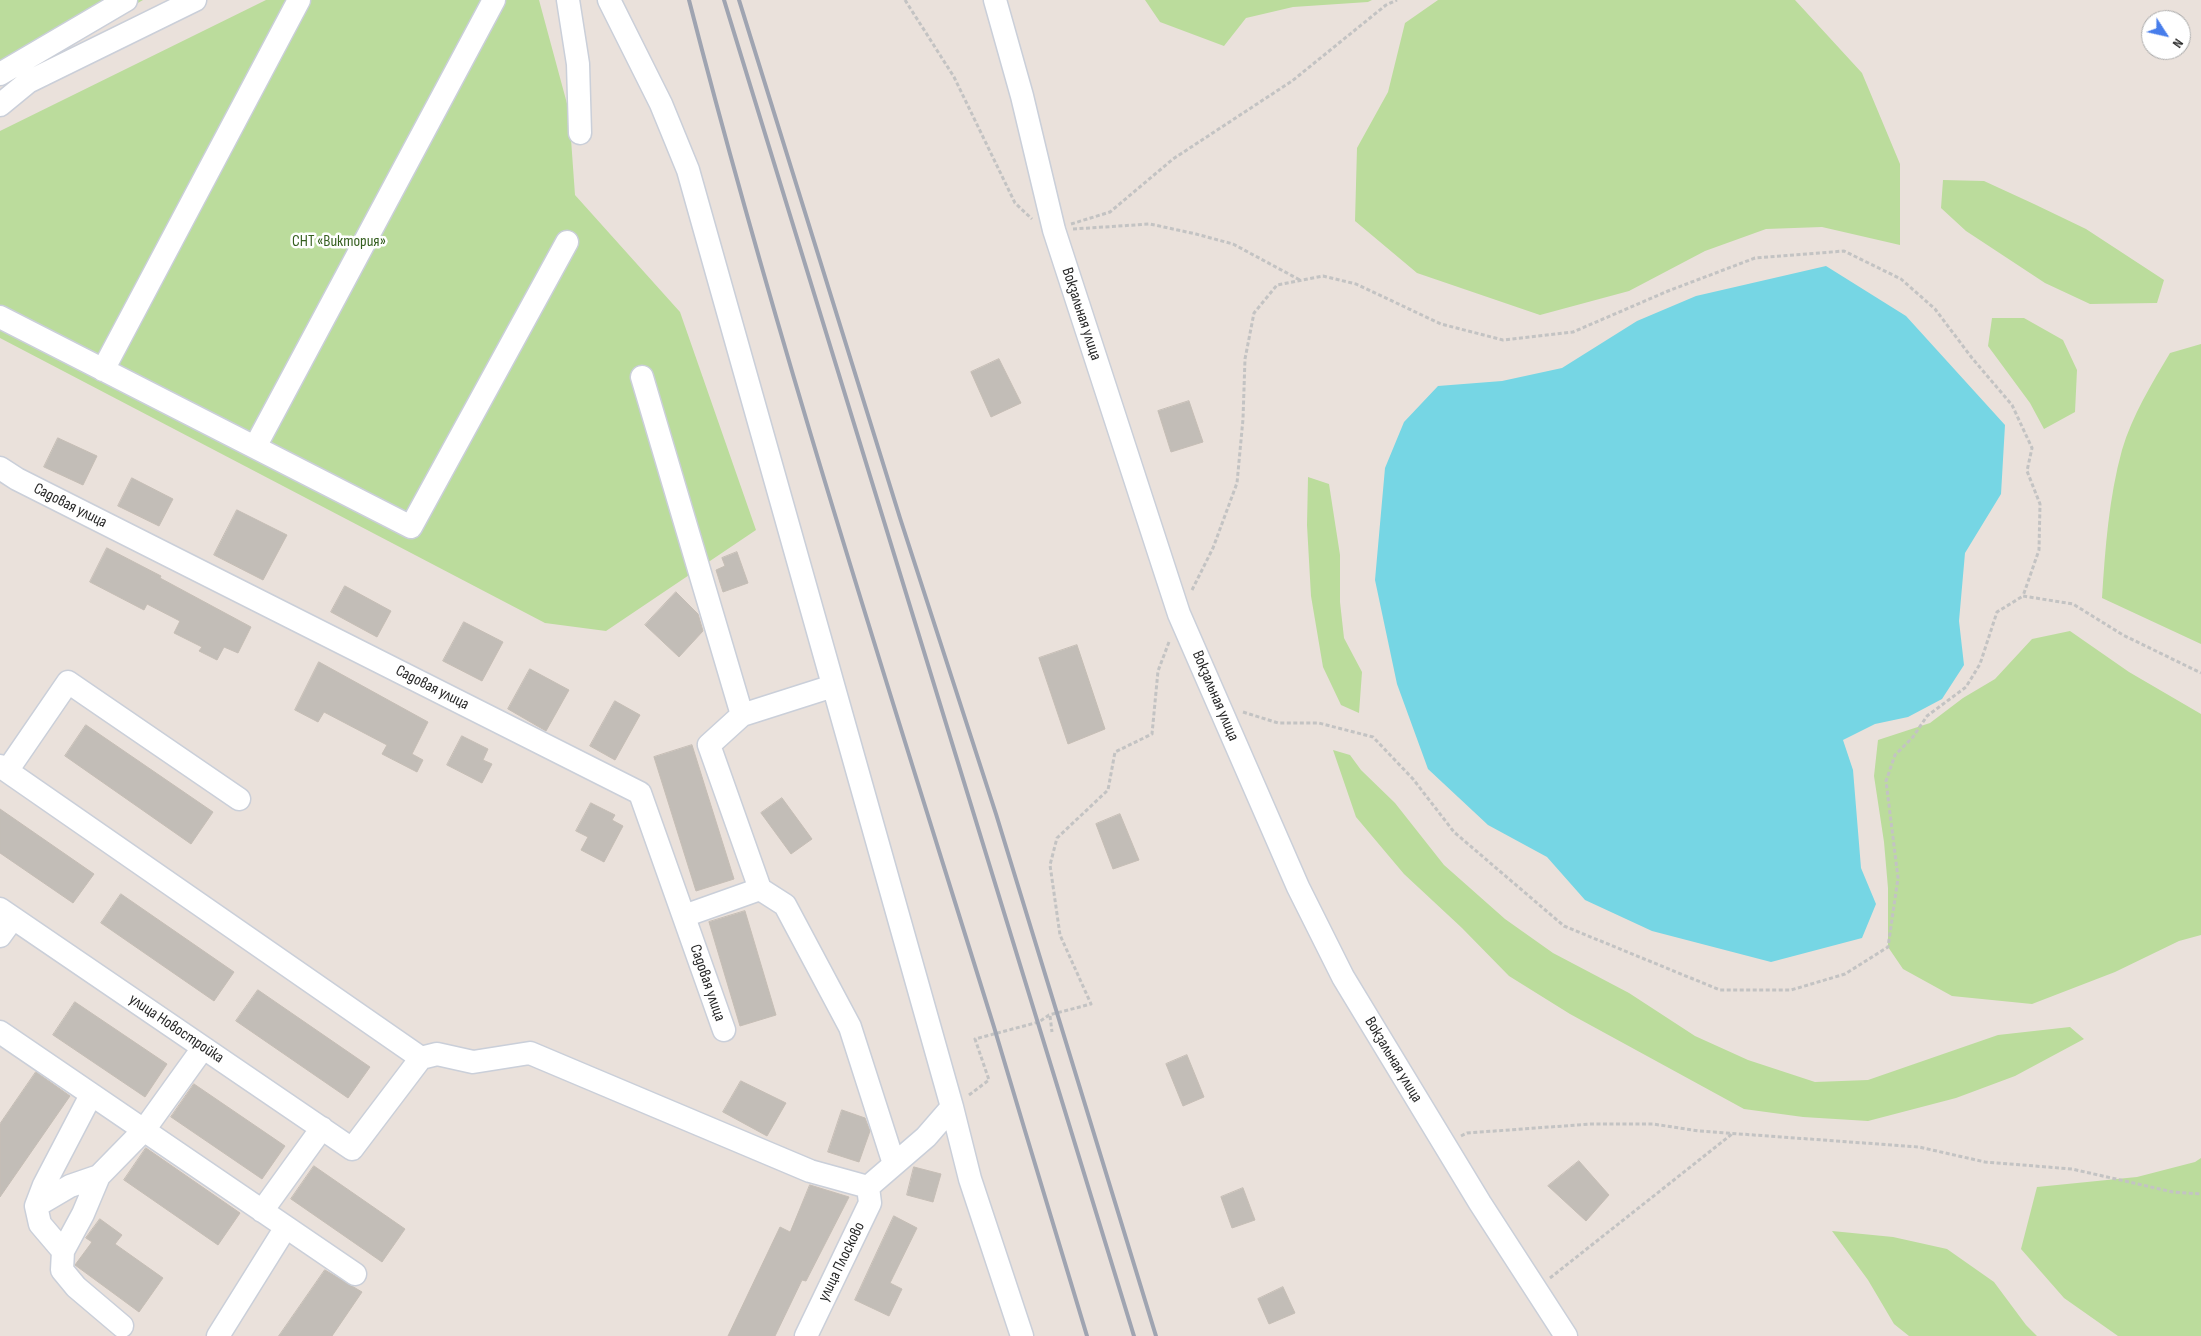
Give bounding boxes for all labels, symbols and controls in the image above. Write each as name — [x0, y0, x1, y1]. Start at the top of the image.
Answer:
north arrow — [2141, 10, 2191, 60]
text: N — [2169, 35, 2187, 51]
park label: СНТ «Виктория» — [292, 232, 386, 252]
street label: Вокзальная улица — [1057, 265, 1105, 363]
street label: Садовая улица — [30, 479, 110, 533]
street label: Вокзальная улица — [1187, 648, 1243, 744]
street label: Садовая улица — [392, 661, 472, 715]
street label: Садовая улица — [685, 942, 729, 1024]
street label: улица Новостройка — [125, 990, 227, 1068]
street label: Вокзальная улица — [1360, 1014, 1426, 1106]
street label: улица Плосково — [814, 1219, 870, 1305]

